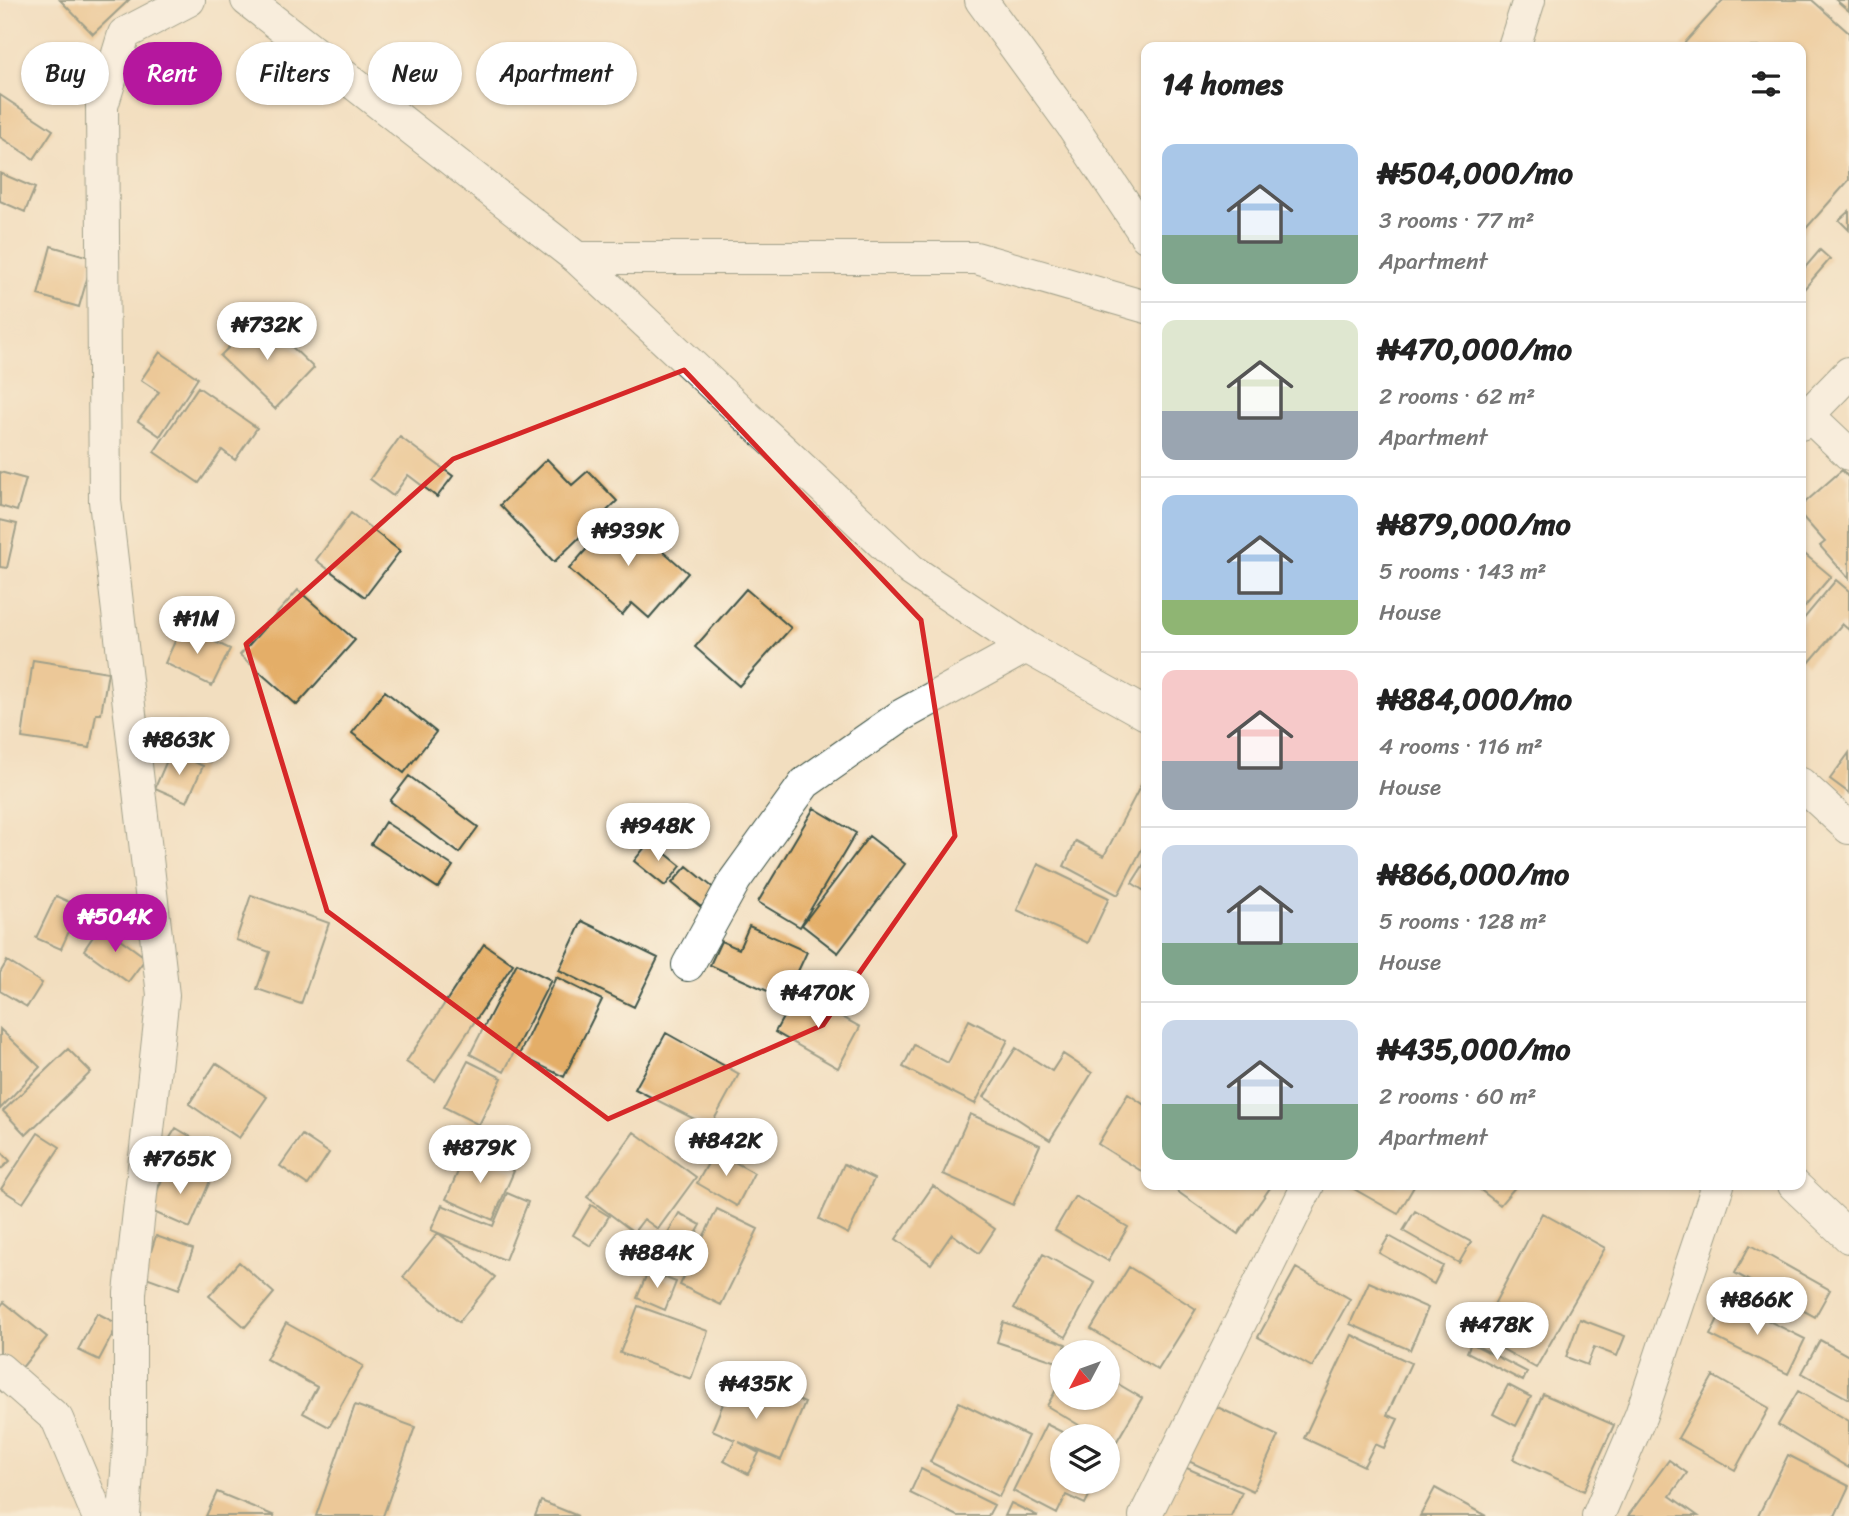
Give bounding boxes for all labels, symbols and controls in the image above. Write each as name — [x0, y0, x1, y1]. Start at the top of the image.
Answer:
chip: Buy — [21, 42, 109, 105]
chip: Rent — [123, 42, 222, 105]
chip: Filters — [236, 42, 354, 105]
chip: New — [368, 42, 462, 105]
chip: Apartment — [476, 42, 637, 105]
text: 14 homes — [1162, 57, 1283, 111]
icon: filters — [1747, 65, 1785, 103]
text: ₦504,000/mo — [1379, 146, 1573, 200]
icon: home — [1218, 172, 1302, 256]
text: 3 rooms · 77 m² — [1379, 200, 1535, 241]
text: Apartment — [1379, 241, 1488, 282]
pin: ₦732K — [218, 302, 316, 362]
text: ₦732K — [233, 304, 301, 345]
text: ₦470,000/mo — [1379, 322, 1572, 376]
icon: home — [1218, 348, 1302, 432]
text: 2 rooms · 62 m² — [1379, 376, 1535, 417]
text: Apartment — [1379, 417, 1488, 458]
text: ₦879,000/mo — [1379, 497, 1571, 551]
pin: ₦939K — [579, 508, 677, 568]
text: ₦939K — [593, 510, 663, 551]
icon: home — [1218, 523, 1302, 607]
text: 5 rooms · 143 m² — [1379, 551, 1547, 592]
text: House — [1379, 592, 1441, 633]
pin: ₦1M — [163, 596, 231, 656]
text: ₦1M — [175, 598, 219, 639]
text: ₦884,000/mo — [1379, 672, 1572, 726]
icon: home — [1218, 698, 1302, 782]
pin: ₦863K — [130, 718, 228, 777]
text: ₦863K — [145, 719, 213, 760]
text: 4 rooms · 116 m² — [1379, 726, 1543, 767]
text: House — [1379, 767, 1441, 808]
pin: ₦948K — [609, 804, 707, 863]
text: ₦948K — [622, 805, 694, 846]
text: ₦866,000/mo — [1379, 847, 1569, 901]
icon: home — [1218, 873, 1302, 957]
pin: ₦504K — [66, 894, 164, 954]
text: ₦504K — [79, 896, 151, 937]
text: 5 rooms · 128 m² — [1379, 901, 1547, 942]
text: House — [1379, 942, 1441, 983]
pin: ₦470K — [769, 970, 867, 1030]
text: ₦470K — [782, 972, 854, 1013]
text: ₦435,000/mo — [1379, 1022, 1571, 1076]
icon: home — [1218, 1048, 1302, 1132]
text: 2 rooms · 60 m² — [1379, 1076, 1537, 1117]
text: Apartment — [1379, 1117, 1488, 1158]
pin: ₦842K — [677, 1118, 775, 1178]
text: ₦842K — [691, 1120, 761, 1161]
pin: ₦879K — [431, 1126, 529, 1185]
text: ₦879K — [445, 1127, 515, 1168]
pin: ₦765K — [131, 1136, 229, 1196]
text: ₦765K — [145, 1138, 215, 1179]
pin: ₦884K — [608, 1230, 706, 1290]
text: ₦884K — [621, 1232, 693, 1273]
pin: ₦866K — [1708, 1278, 1806, 1337]
text: ₦866K — [1722, 1279, 1792, 1320]
pin: ₦478K — [1448, 1302, 1546, 1362]
text: ₦478K — [1462, 1304, 1532, 1345]
north arrow — [1050, 1340, 1120, 1410]
map controls — [1050, 1340, 1120, 1494]
pin: ₦435K — [707, 1362, 805, 1421]
text: ₦435K — [721, 1363, 791, 1404]
button: layers — [1050, 1424, 1120, 1494]

